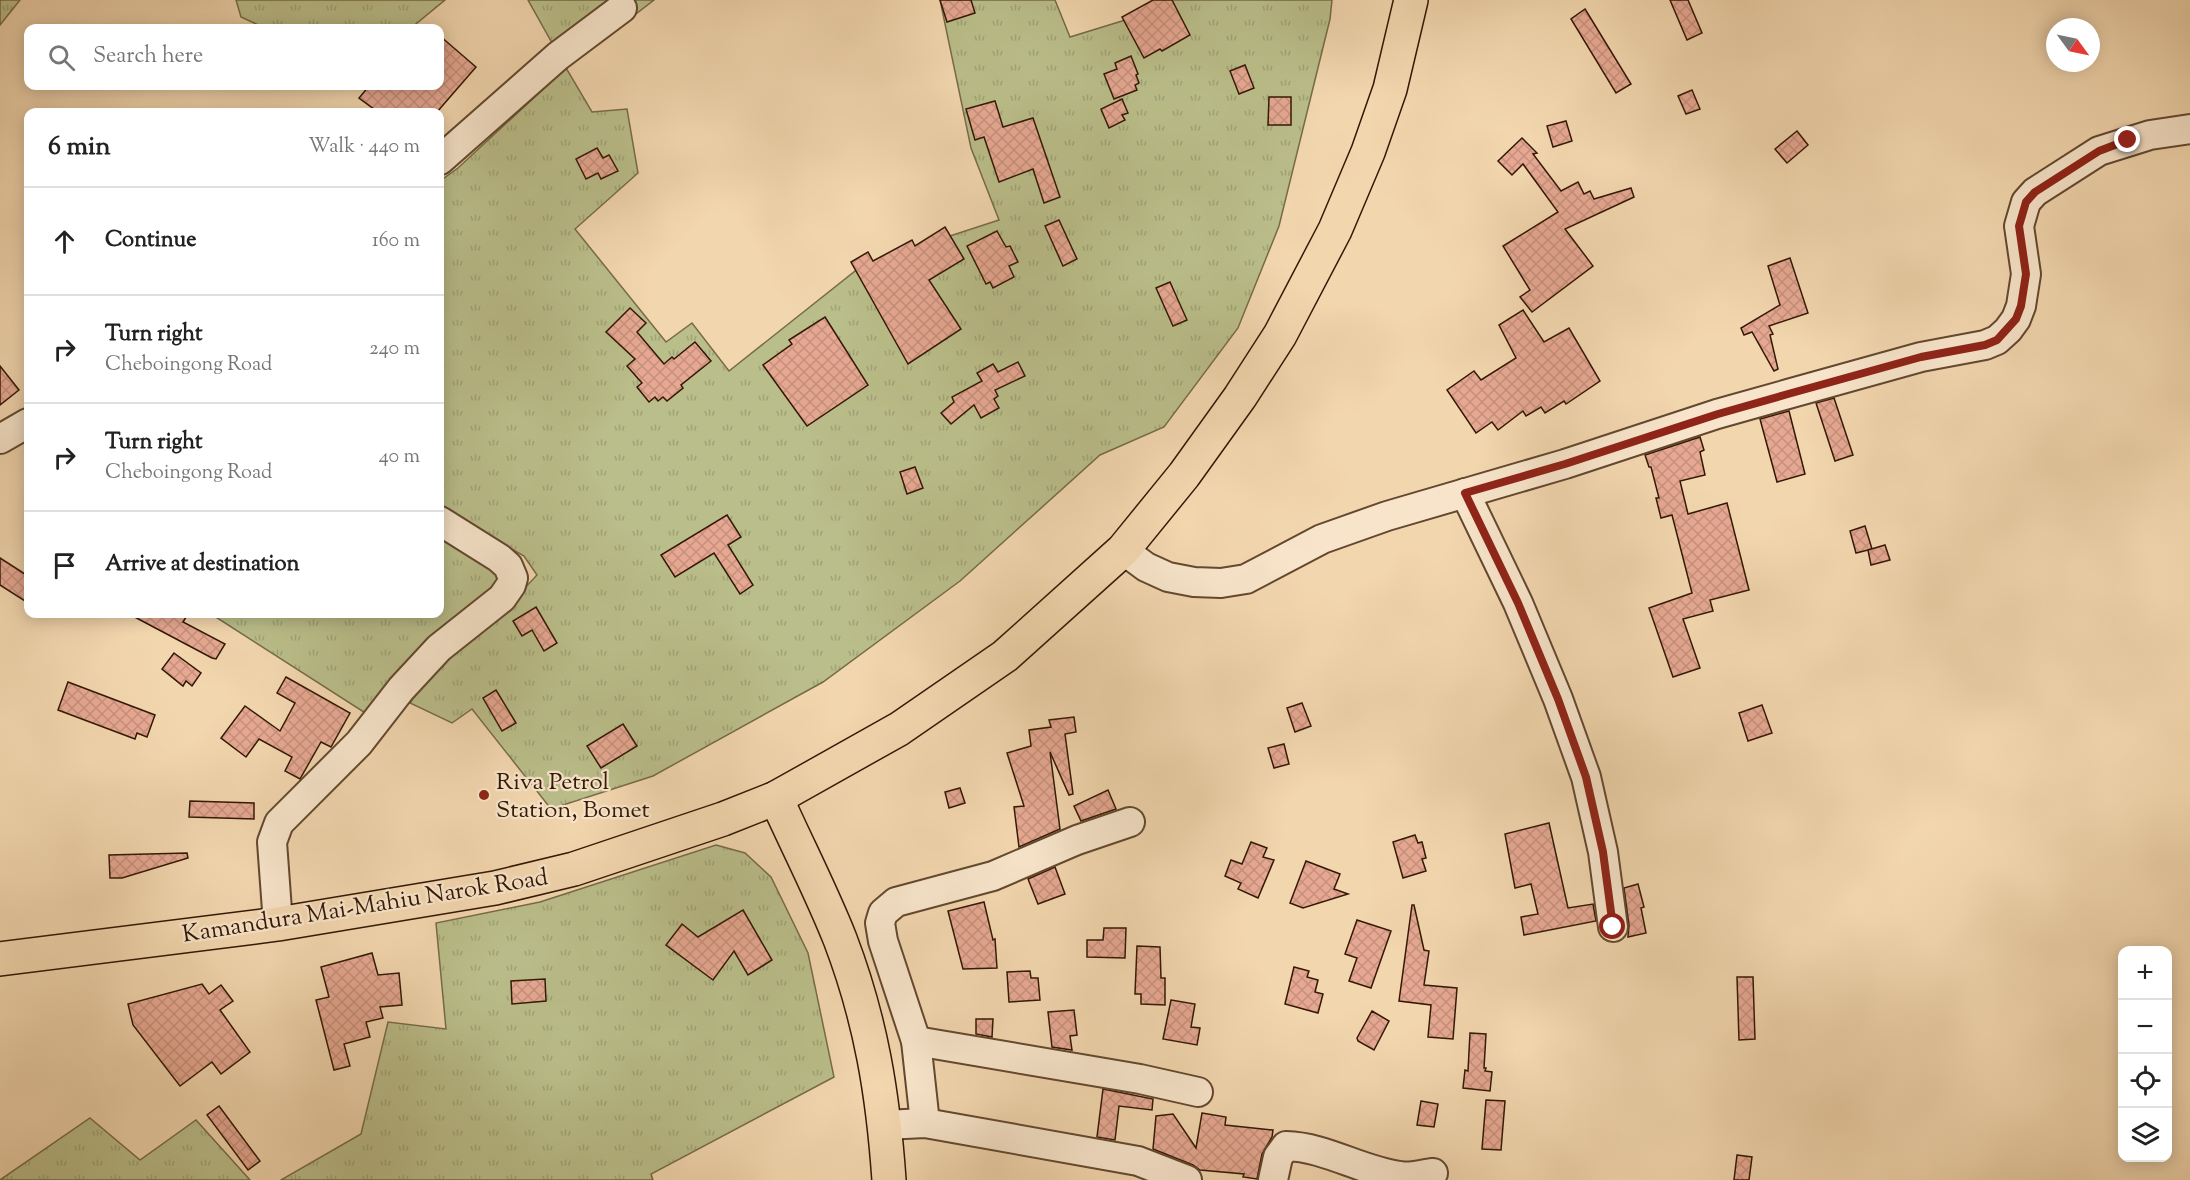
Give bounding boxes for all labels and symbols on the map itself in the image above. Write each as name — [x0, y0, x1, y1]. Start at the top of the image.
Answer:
north arrow — [2046, 18, 2100, 72]
route end — [2114, 126, 2140, 152]
place label: Riva Petrol Station, Bomet — [496, 766, 650, 828]
marker: Riva Petrol Station, Bomet — [477, 788, 491, 802]
street label: Kamandura Mai-Mahiu Narok Road — [180, 861, 551, 953]
route start — [1599, 913, 1625, 939]

